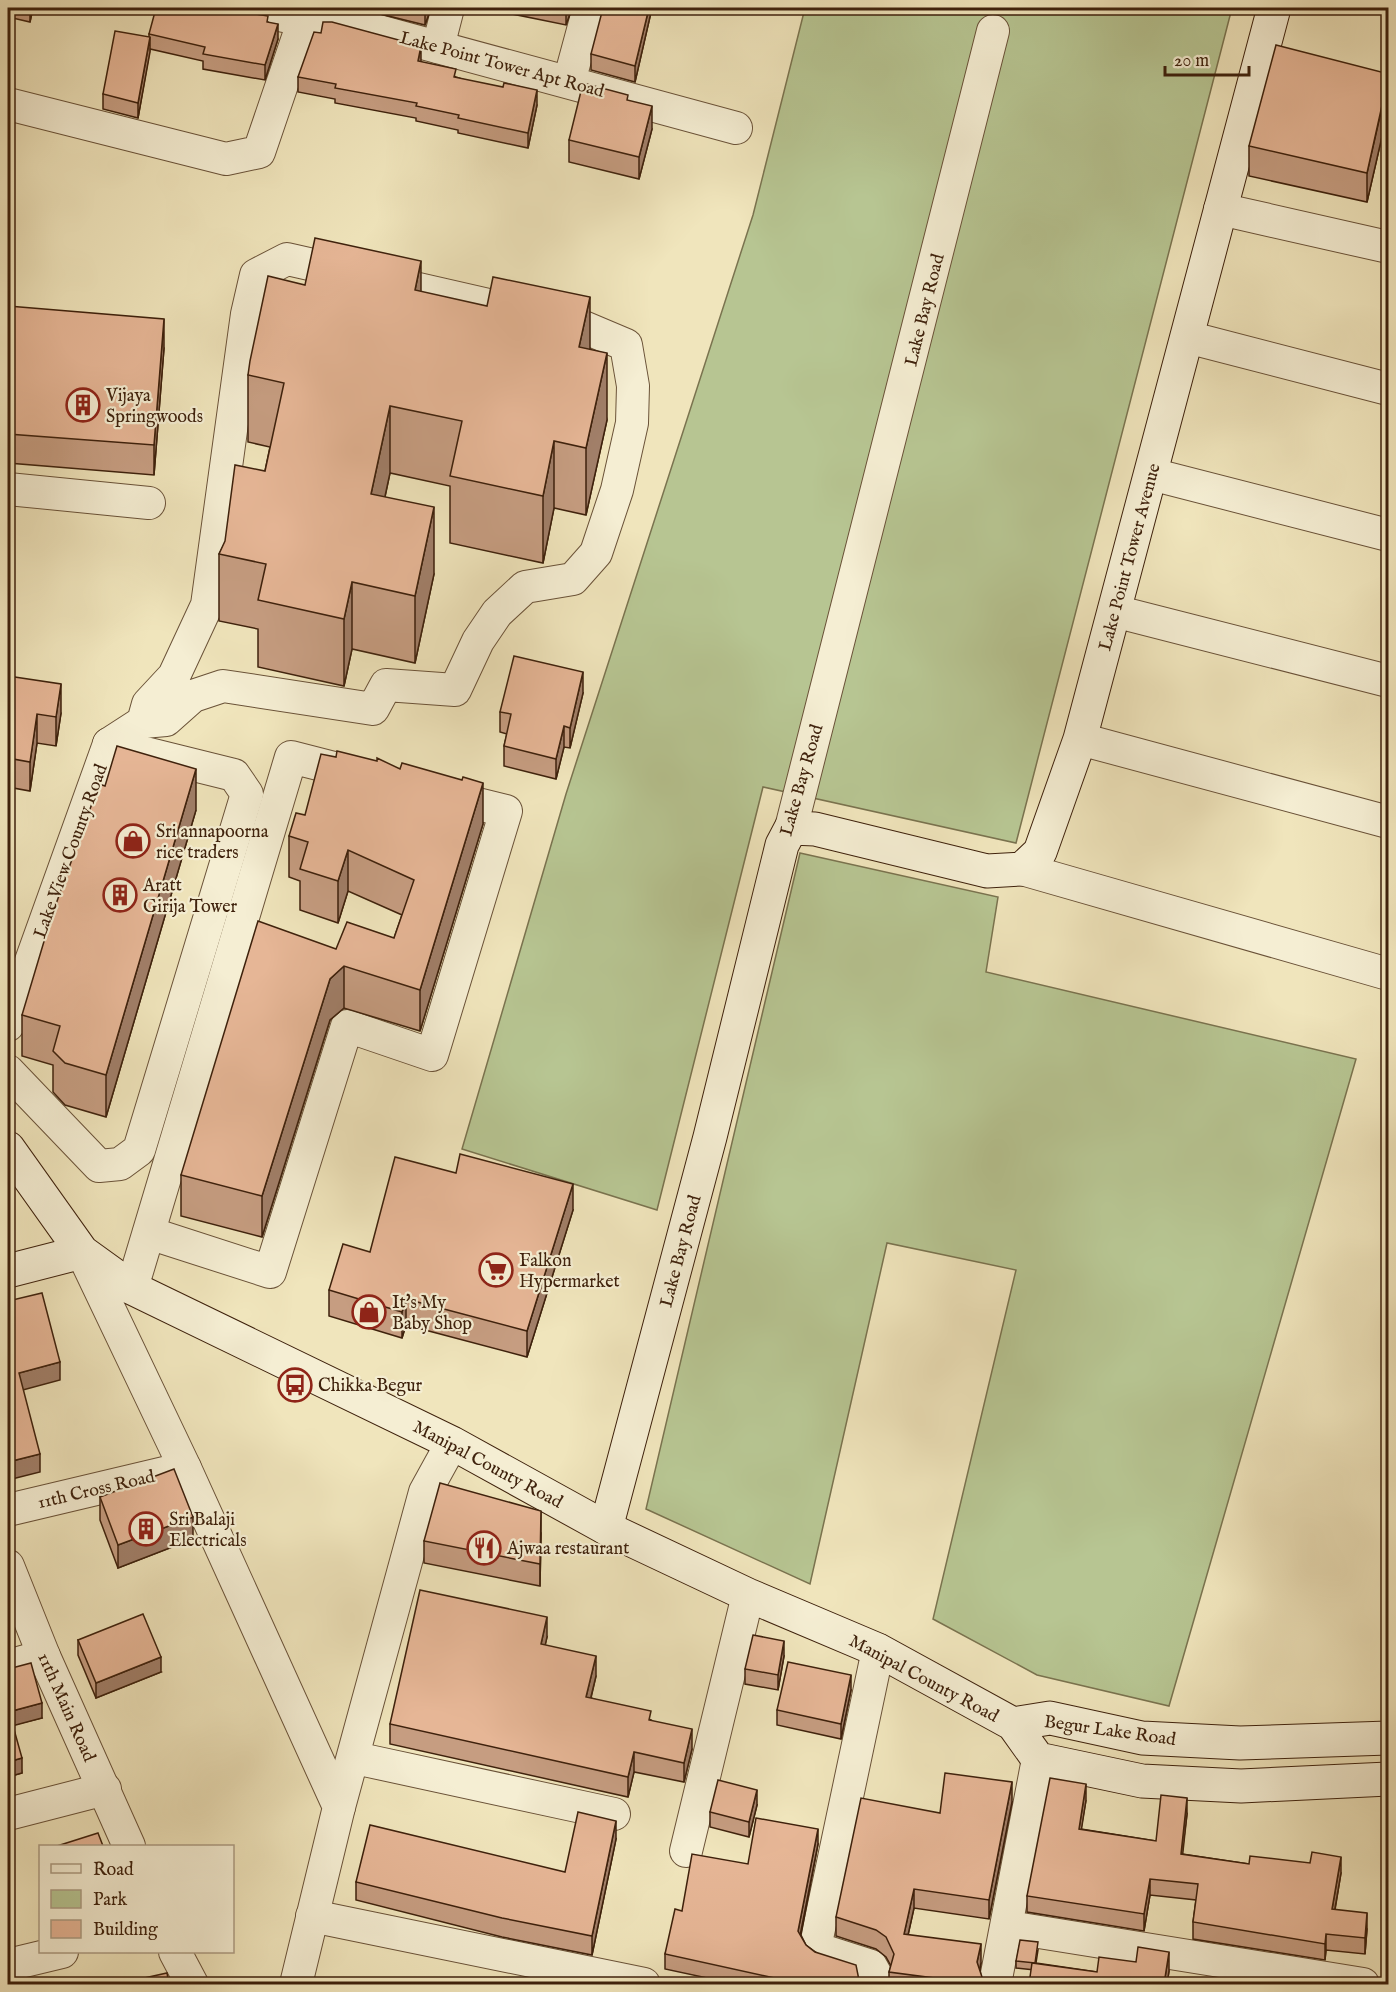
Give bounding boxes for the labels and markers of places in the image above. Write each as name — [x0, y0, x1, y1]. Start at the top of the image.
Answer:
place label: Vijaya Springwoods — [105, 385, 203, 429]
building icon: Vijaya Springwoods — [65, 387, 101, 423]
place label: Sri annapoorna rice traders — [156, 821, 269, 865]
shop icon: Sri annapoorna rice traders — [115, 823, 151, 859]
place label: Aratt Girija Tower — [142, 875, 237, 919]
building icon: Aratt Girija Tower — [102, 877, 138, 913]
place label: Falkon Hypermarket — [519, 1250, 620, 1294]
supermarket icon: Falkon Hypermarket — [478, 1252, 514, 1288]
place label: It's My Baby Shop — [392, 1292, 472, 1336]
shop icon: It's My Baby Shop — [351, 1294, 387, 1330]
bus stop icon: Chikka Begur — [277, 1367, 313, 1403]
place label: Chikka Begur — [318, 1375, 423, 1398]
place label: Sri Balaji Electricals — [169, 1509, 247, 1553]
building icon: Sri Balaji Electricals — [128, 1511, 164, 1547]
restaurant icon: Ajwaa restaurant — [466, 1530, 502, 1566]
place label: Ajwaa restaurant — [506, 1538, 629, 1561]

